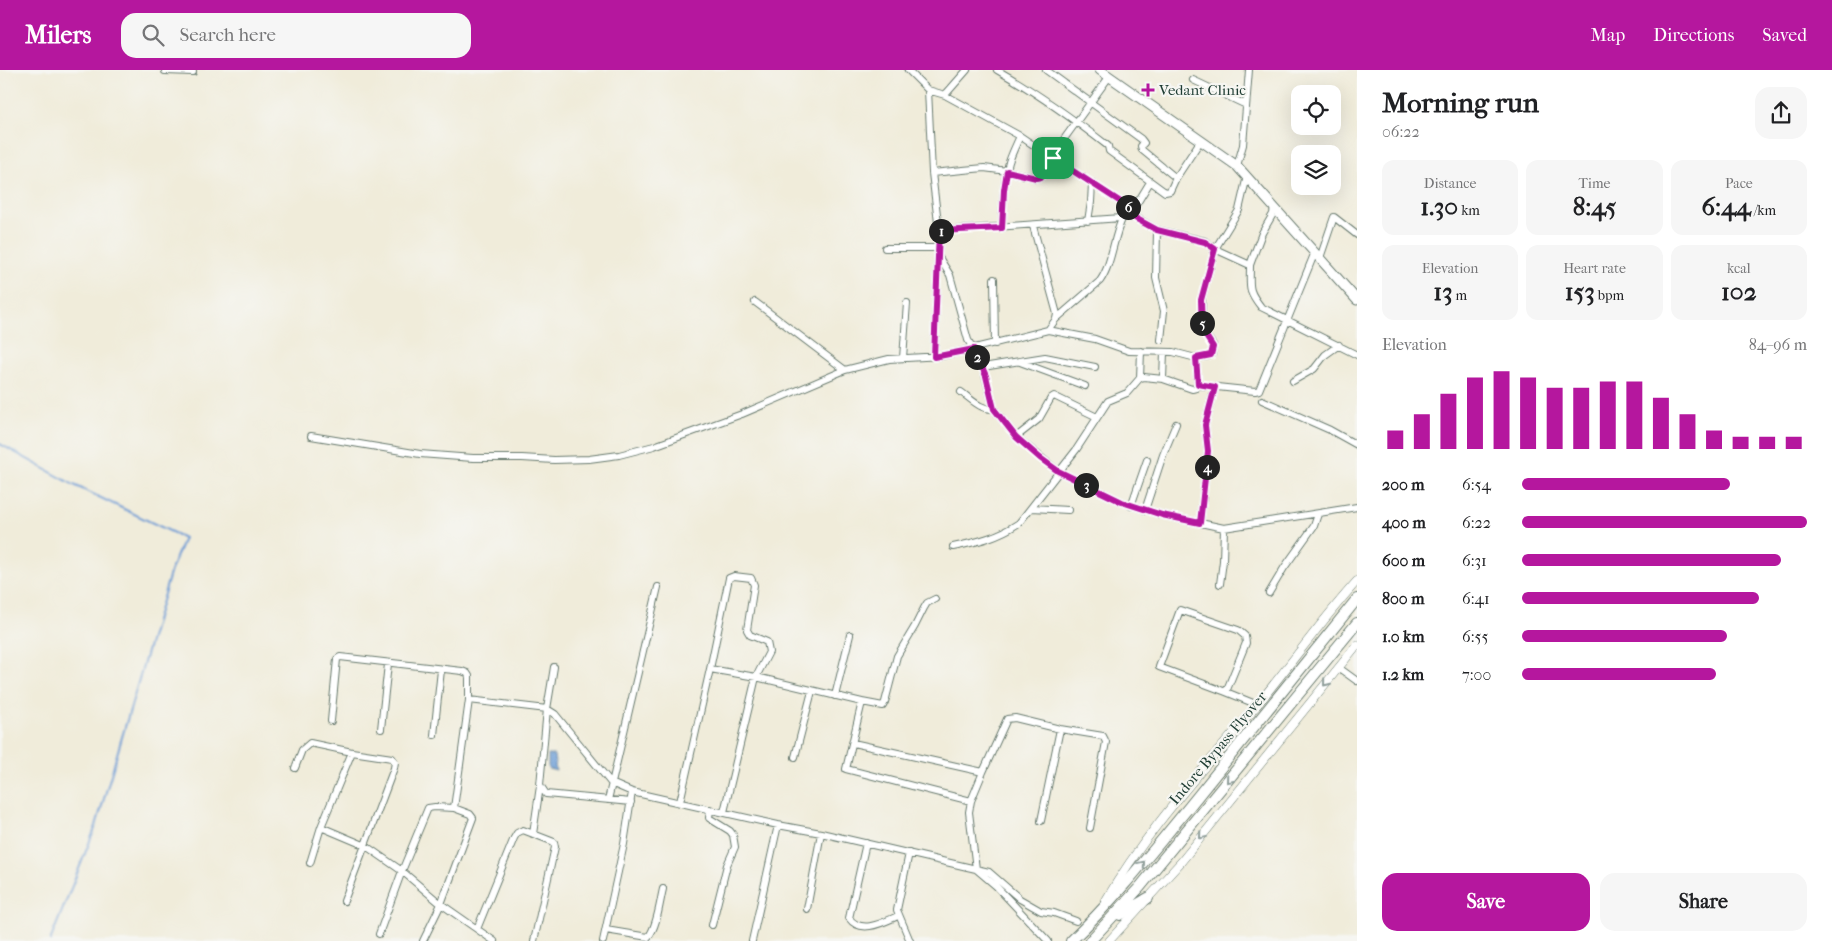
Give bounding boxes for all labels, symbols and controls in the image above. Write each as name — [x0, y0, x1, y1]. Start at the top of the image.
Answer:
search box — [121, 13, 471, 58]
text: Milers — [25, 21, 91, 49]
icon: search — [139, 21, 167, 49]
text: Search here — [179, 24, 276, 46]
text: Map — [1591, 25, 1625, 46]
text: Directions — [1653, 25, 1734, 46]
text: Saved — [1762, 25, 1807, 46]
place label: Vedant Clinic — [1158, 81, 1246, 99]
marker: Vedant Clinic — [1141, 83, 1155, 97]
map controls — [1291, 85, 1341, 195]
button: locate — [1291, 85, 1341, 135]
text: Morning run — [1382, 86, 1539, 119]
button: share — [1755, 87, 1807, 139]
text: 06:22 — [1382, 122, 1420, 141]
pin — [1032, 137, 1074, 179]
icon: arrive — [1039, 144, 1067, 172]
button: layers — [1291, 145, 1341, 195]
text: Distance — [1424, 175, 1476, 192]
text: Time — [1579, 175, 1610, 192]
text: Pace — [1725, 175, 1753, 192]
text: 1.30 — [1420, 192, 1458, 221]
text: 8:45 — [1573, 192, 1616, 221]
text: 6:44 — [1702, 192, 1751, 221]
pin: 6 — [1116, 194, 1140, 220]
text: 6 — [1125, 199, 1132, 216]
text: km — [1458, 202, 1480, 219]
text: /km — [1751, 202, 1776, 219]
pin: 1 — [928, 218, 954, 244]
text: 1 — [939, 223, 944, 240]
text: Elevation — [1422, 260, 1478, 277]
text: Heart rate — [1563, 260, 1626, 277]
text: kcal — [1727, 260, 1751, 277]
text: 13 — [1433, 277, 1452, 306]
text: 153 — [1565, 277, 1595, 306]
text: 102 — [1721, 277, 1757, 306]
text: m — [1452, 287, 1467, 304]
text: bpm — [1595, 287, 1624, 304]
pin: 5 — [1190, 310, 1214, 336]
text: 5 — [1199, 315, 1206, 332]
text: Elevation — [1382, 335, 1447, 354]
text: 84–96 m — [1749, 335, 1807, 354]
pin: 2 — [964, 344, 990, 370]
text: 2 — [974, 349, 981, 366]
pin: 4 — [1194, 454, 1220, 480]
text: 4 — [1203, 459, 1212, 476]
pin: 3 — [1074, 472, 1098, 498]
text: 200 m — [1382, 475, 1425, 494]
text: 6:54 — [1462, 475, 1491, 494]
text: 3 — [1084, 477, 1089, 494]
text: 400 m — [1382, 513, 1426, 532]
text: 6:22 — [1462, 513, 1491, 532]
text: 600 m — [1382, 551, 1425, 570]
text: 6:31 — [1462, 551, 1487, 570]
text: 800 m — [1382, 589, 1424, 608]
text: 6:41 — [1462, 589, 1490, 608]
text: 1.0 km — [1382, 627, 1425, 646]
text: 6:55 — [1462, 627, 1488, 646]
text: 1.2 km — [1382, 665, 1424, 684]
text: 7:00 — [1462, 665, 1491, 684]
one-way arrow — [1324, 677, 1332, 686]
street label: Indore Bypass Flyover — [1165, 687, 1271, 808]
one-way arrow — [1226, 774, 1234, 783]
one-way arrow — [1199, 830, 1208, 839]
one-way arrow — [1136, 860, 1145, 869]
button: Save — [1382, 873, 1590, 931]
button: Share — [1600, 873, 1807, 931]

